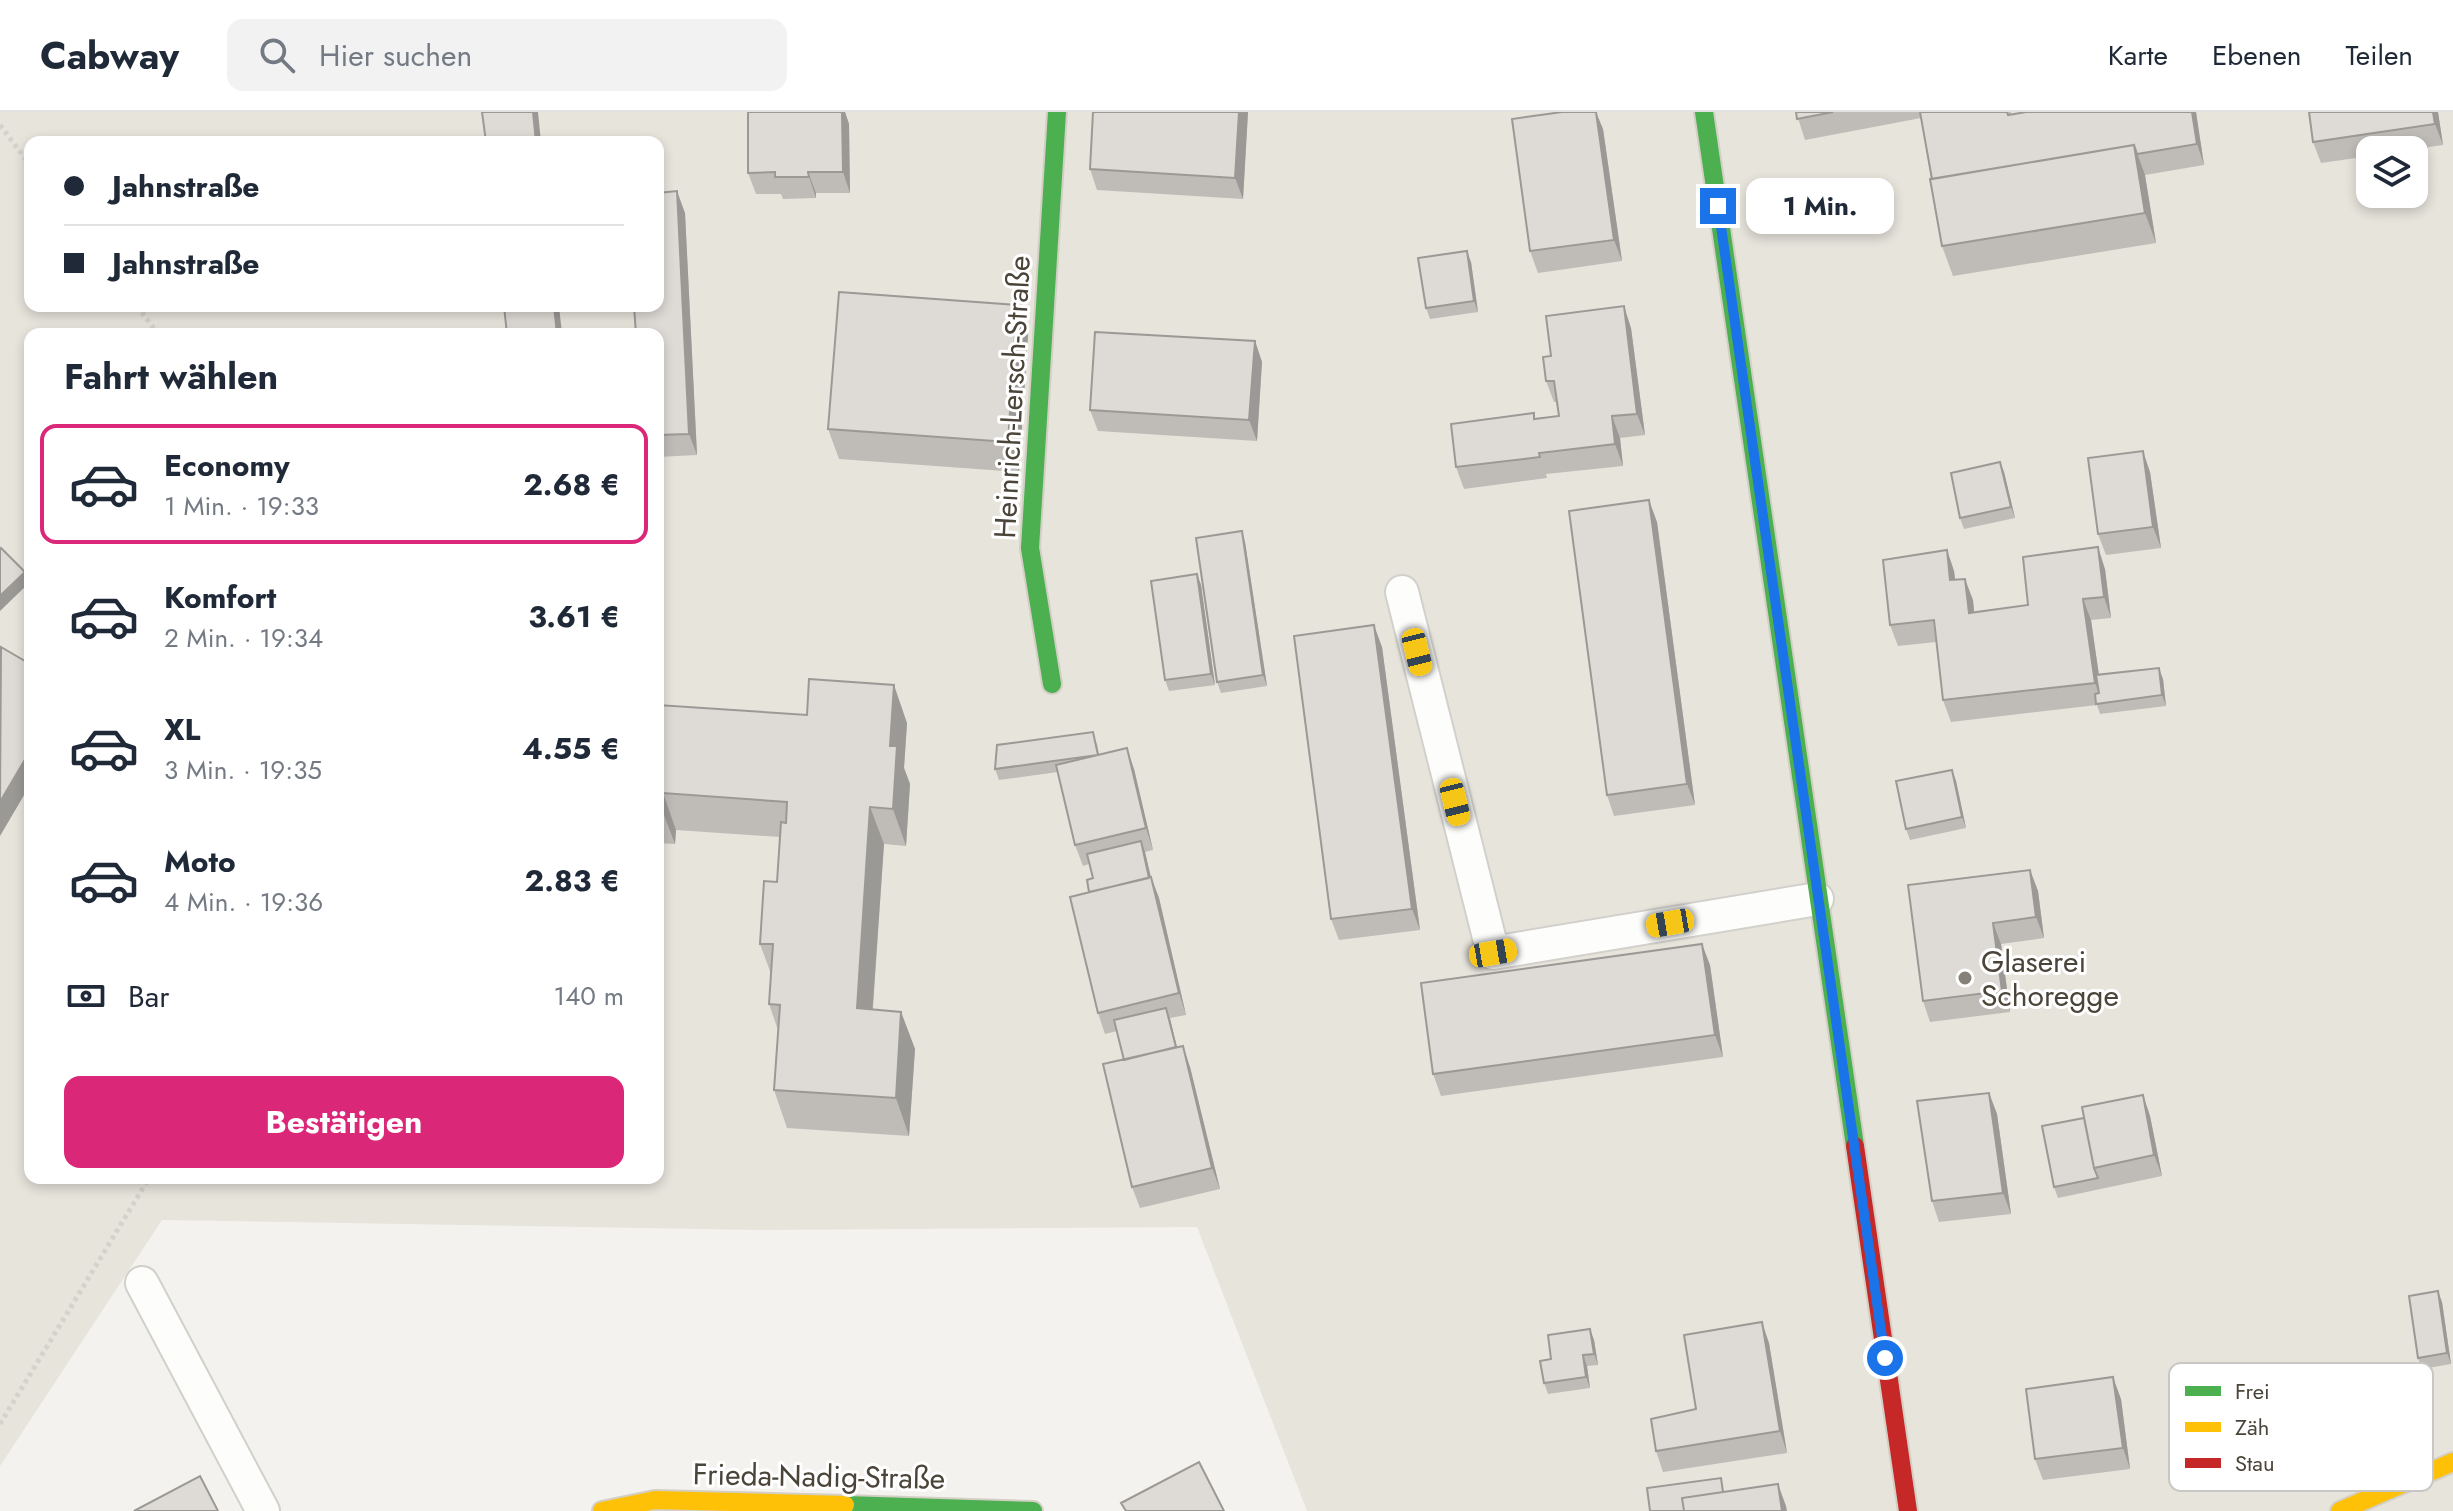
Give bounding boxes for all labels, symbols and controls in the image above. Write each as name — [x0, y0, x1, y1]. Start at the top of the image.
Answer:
search box — [227, 19, 787, 91]
text: Cabway — [40, 28, 179, 83]
icon: search — [255, 33, 299, 77]
text: Hier suchen — [319, 34, 472, 77]
text: Karte — [2108, 35, 2168, 76]
text: Ebenen — [2212, 35, 2302, 76]
text: Teilen — [2346, 35, 2413, 76]
map controls — [2356, 136, 2428, 208]
button: layers — [2356, 136, 2428, 208]
text: Jahnstraße — [112, 165, 259, 208]
callout: 1 Min. — [1746, 178, 1894, 234]
text: 1 Min. — [1783, 187, 1857, 225]
route end — [1700, 188, 1736, 224]
text: Jahnstraße — [112, 242, 259, 285]
street label: Heinrich-Lersch-Straße — [983, 254, 1041, 540]
text: Fahrt wählen — [64, 350, 278, 402]
text: Economy — [164, 444, 290, 487]
icon: car — [68, 448, 140, 520]
text: 2.68 € — [523, 463, 620, 506]
text: 1 Min. · 19:33 — [164, 487, 319, 525]
text: Komfort — [164, 576, 276, 619]
icon: car — [68, 580, 140, 652]
text: 3.61 € — [528, 595, 620, 638]
text: 2 Min. · 19:34 — [164, 619, 323, 657]
car — [1400, 626, 1434, 678]
text: XL — [164, 708, 200, 751]
icon: car — [68, 712, 140, 784]
text: 4.55 € — [522, 727, 620, 770]
text: 3 Min. · 19:35 — [164, 751, 322, 789]
car — [1438, 776, 1472, 828]
text: Moto — [164, 840, 236, 883]
icon: car — [68, 844, 140, 916]
text: 2.83 € — [525, 859, 620, 902]
text: 4 Min. · 19:36 — [164, 883, 323, 921]
car — [1644, 907, 1696, 939]
car — [1467, 937, 1519, 969]
place label: Glaserei Schoregge — [1981, 940, 2119, 1017]
marker: Glaserei Schoregge — [1956, 969, 1974, 987]
icon: cash — [64, 974, 108, 1018]
text: Bar — [128, 975, 169, 1018]
text: 140 m — [553, 977, 624, 1015]
button: Bestätigen — [64, 1076, 624, 1168]
route start — [1867, 1340, 1903, 1376]
legend — [2169, 1363, 2433, 1491]
text: Frei — [2235, 1375, 2270, 1407]
text: Zäh — [2235, 1411, 2269, 1443]
text: Stau — [2235, 1447, 2274, 1479]
street label: Frieda-Nadig-Straße — [692, 1452, 946, 1500]

